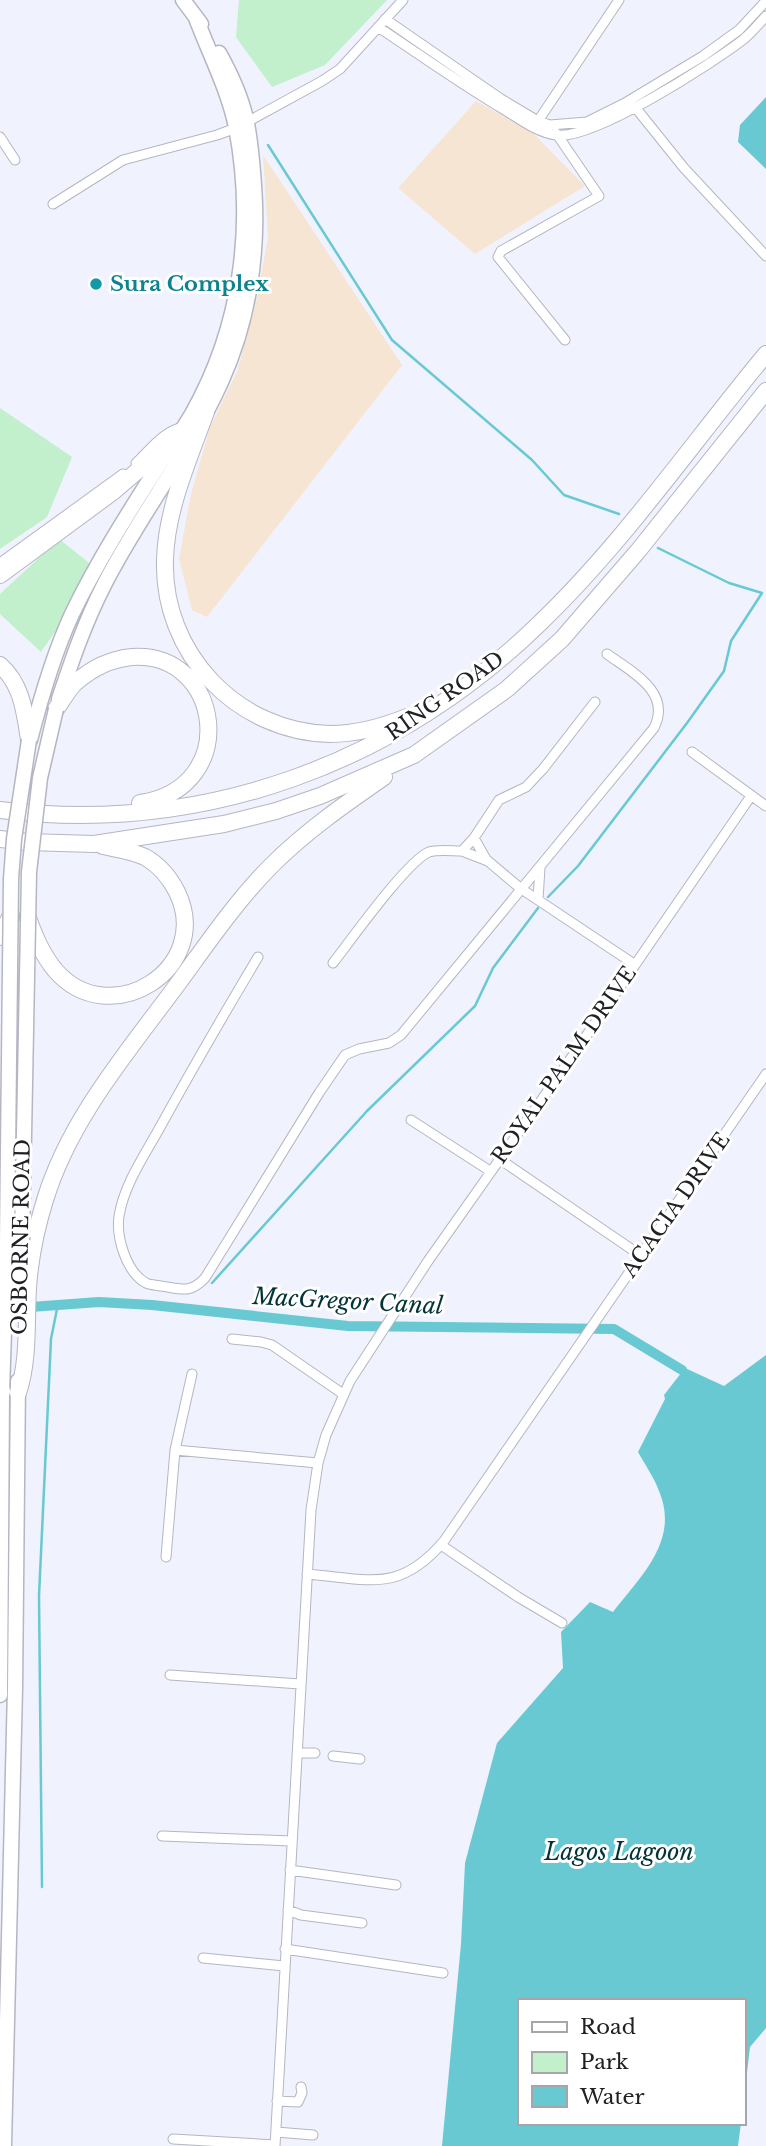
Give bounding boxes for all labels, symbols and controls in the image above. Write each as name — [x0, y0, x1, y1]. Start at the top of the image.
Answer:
place label: Sura Complex — [110, 271, 269, 297]
marker: Sura Complex — [88, 276, 104, 292]
street label: RING ROAD — [381, 646, 509, 746]
street label: ROYAL PALM DRIVE — [486, 961, 642, 1169]
street label: ACACIA DRIVE — [616, 1128, 736, 1283]
street label: OSBORNE ROAD — [6, 1139, 36, 1335]
water label: MacGregor Canal — [251, 1282, 445, 1320]
water label: Lagos Lagoon — [543, 1838, 694, 1866]
legend — [518, 1999, 745, 2125]
text: Road — [580, 2014, 636, 2040]
text: Park — [580, 2049, 629, 2075]
text: Water — [579, 2084, 644, 2110]

